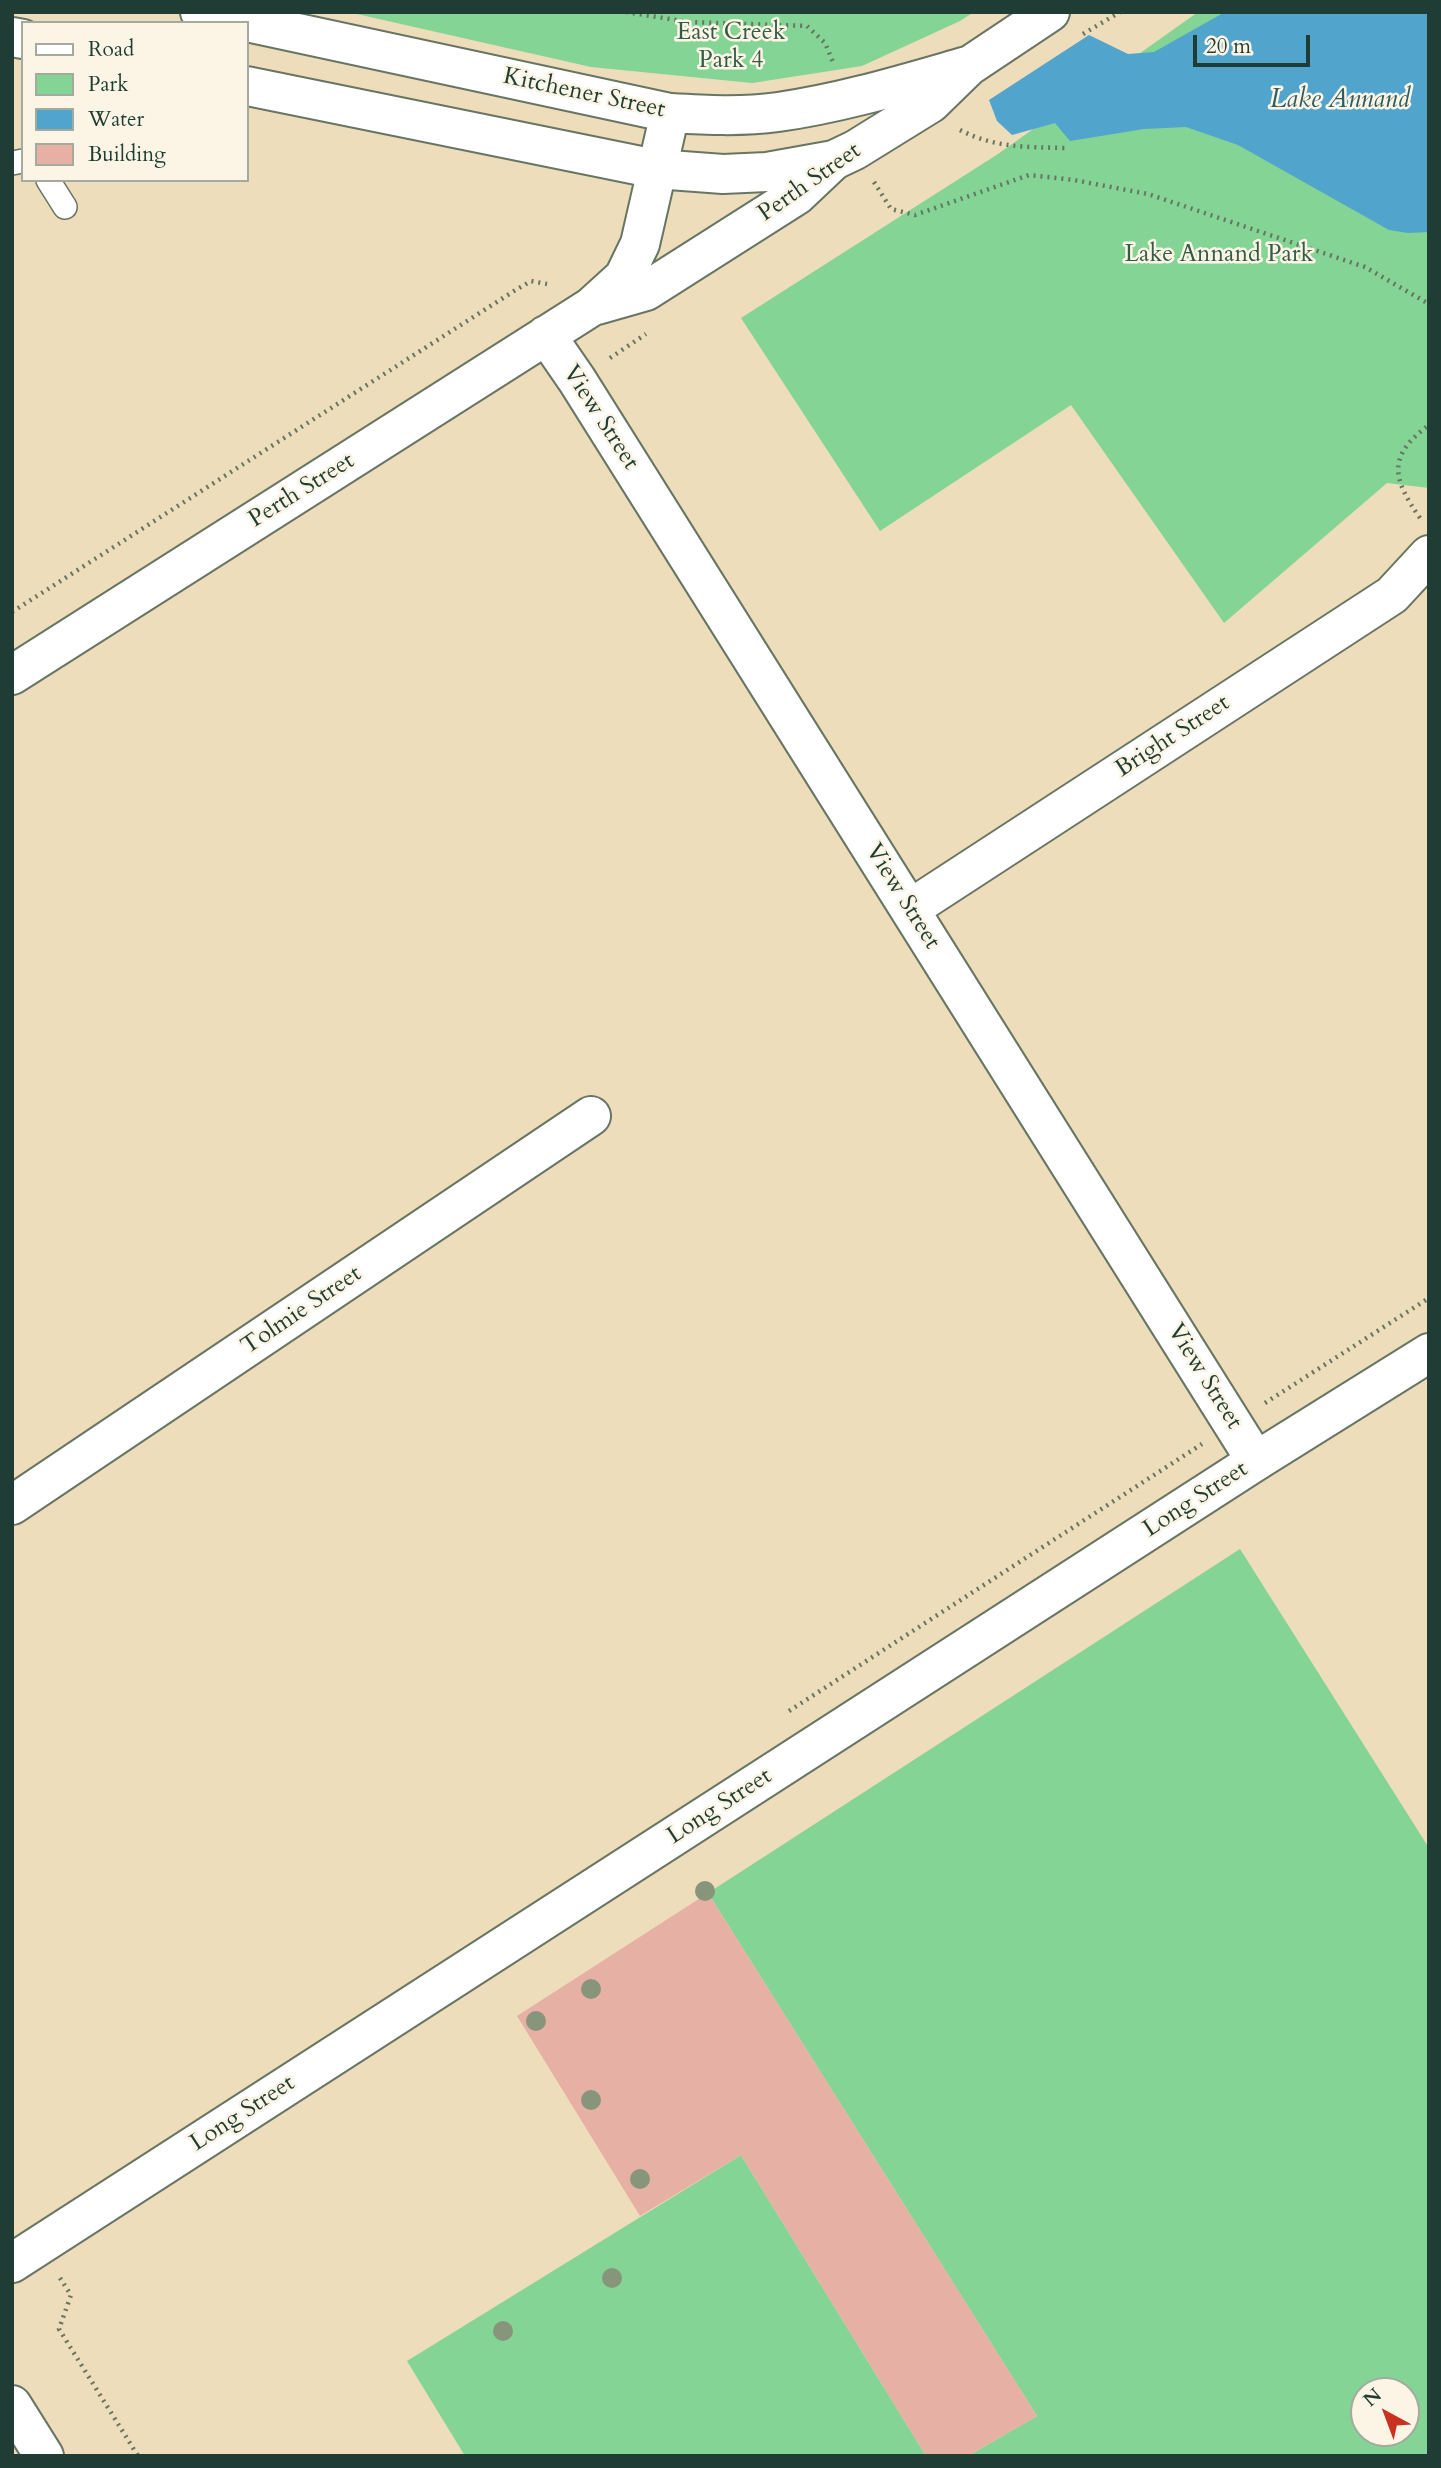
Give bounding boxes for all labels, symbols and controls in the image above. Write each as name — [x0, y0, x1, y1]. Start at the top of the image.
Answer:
park label: East Creek Park 4 — [677, 19, 785, 75]
legend — [21, 21, 248, 182]
scale bar — [1196, 21, 1313, 65]
text: 20 m — [1206, 32, 1251, 61]
text: Road — [88, 35, 134, 64]
street label: Kitchener Street — [500, 63, 668, 125]
text: Park — [88, 70, 128, 99]
water label: Lake Annand — [1270, 85, 1410, 117]
text: Water — [88, 105, 144, 134]
street label: Perth Street — [753, 137, 867, 229]
text: Building — [88, 140, 166, 169]
park label: Lake Annand Park — [1125, 241, 1313, 269]
street label: View Street — [556, 360, 644, 476]
street label: Perth Street — [244, 447, 360, 535]
street label: Bright Street — [1111, 689, 1235, 785]
street label: View Street — [858, 839, 946, 955]
street label: Tolmie Street — [236, 1260, 368, 1362]
street label: View Street — [1160, 1319, 1248, 1435]
street label: Long Street — [1138, 1456, 1254, 1544]
street label: Long Street — [662, 1763, 778, 1851]
street label: Long Street — [185, 2070, 301, 2158]
north arrow — [1350, 2377, 1420, 2447]
text: N — [1358, 2382, 1387, 2413]

